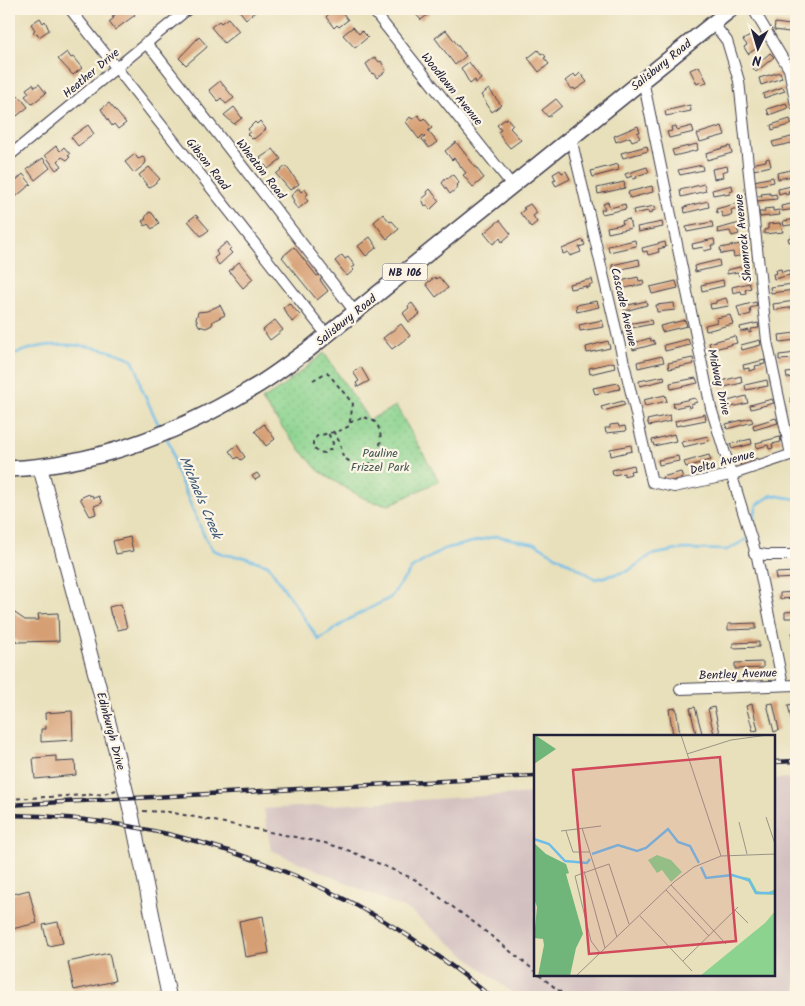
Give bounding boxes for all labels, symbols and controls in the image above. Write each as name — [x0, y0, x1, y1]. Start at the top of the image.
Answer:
north arrow — [732, 22, 782, 72]
street label: Salisbury Road — [627, 34, 697, 96]
street label: Heather Drive — [59, 43, 124, 103]
street label: Woodlawn Avenue — [416, 49, 488, 131]
text: N — [751, 49, 762, 71]
street label: Gibson Road — [181, 134, 235, 195]
street label: Wheaton Road — [231, 135, 291, 204]
street label: Shamrock Avenue — [729, 192, 758, 283]
road number: NB 106 — [382, 264, 428, 280]
street label: Cascade Avenue — [605, 266, 642, 349]
street label: Salisbury Road — [312, 289, 382, 351]
street label: Midway Drive — [702, 347, 735, 418]
park label: Pauline Frizzel Park — [351, 444, 410, 477]
street label: Delta Avenue — [688, 445, 757, 480]
water label: Michaels Creek — [173, 453, 228, 545]
street label: Bentley Avenue — [699, 664, 778, 685]
street label: Edinburgh Drive — [91, 690, 130, 773]
inset map — [534, 735, 775, 976]

